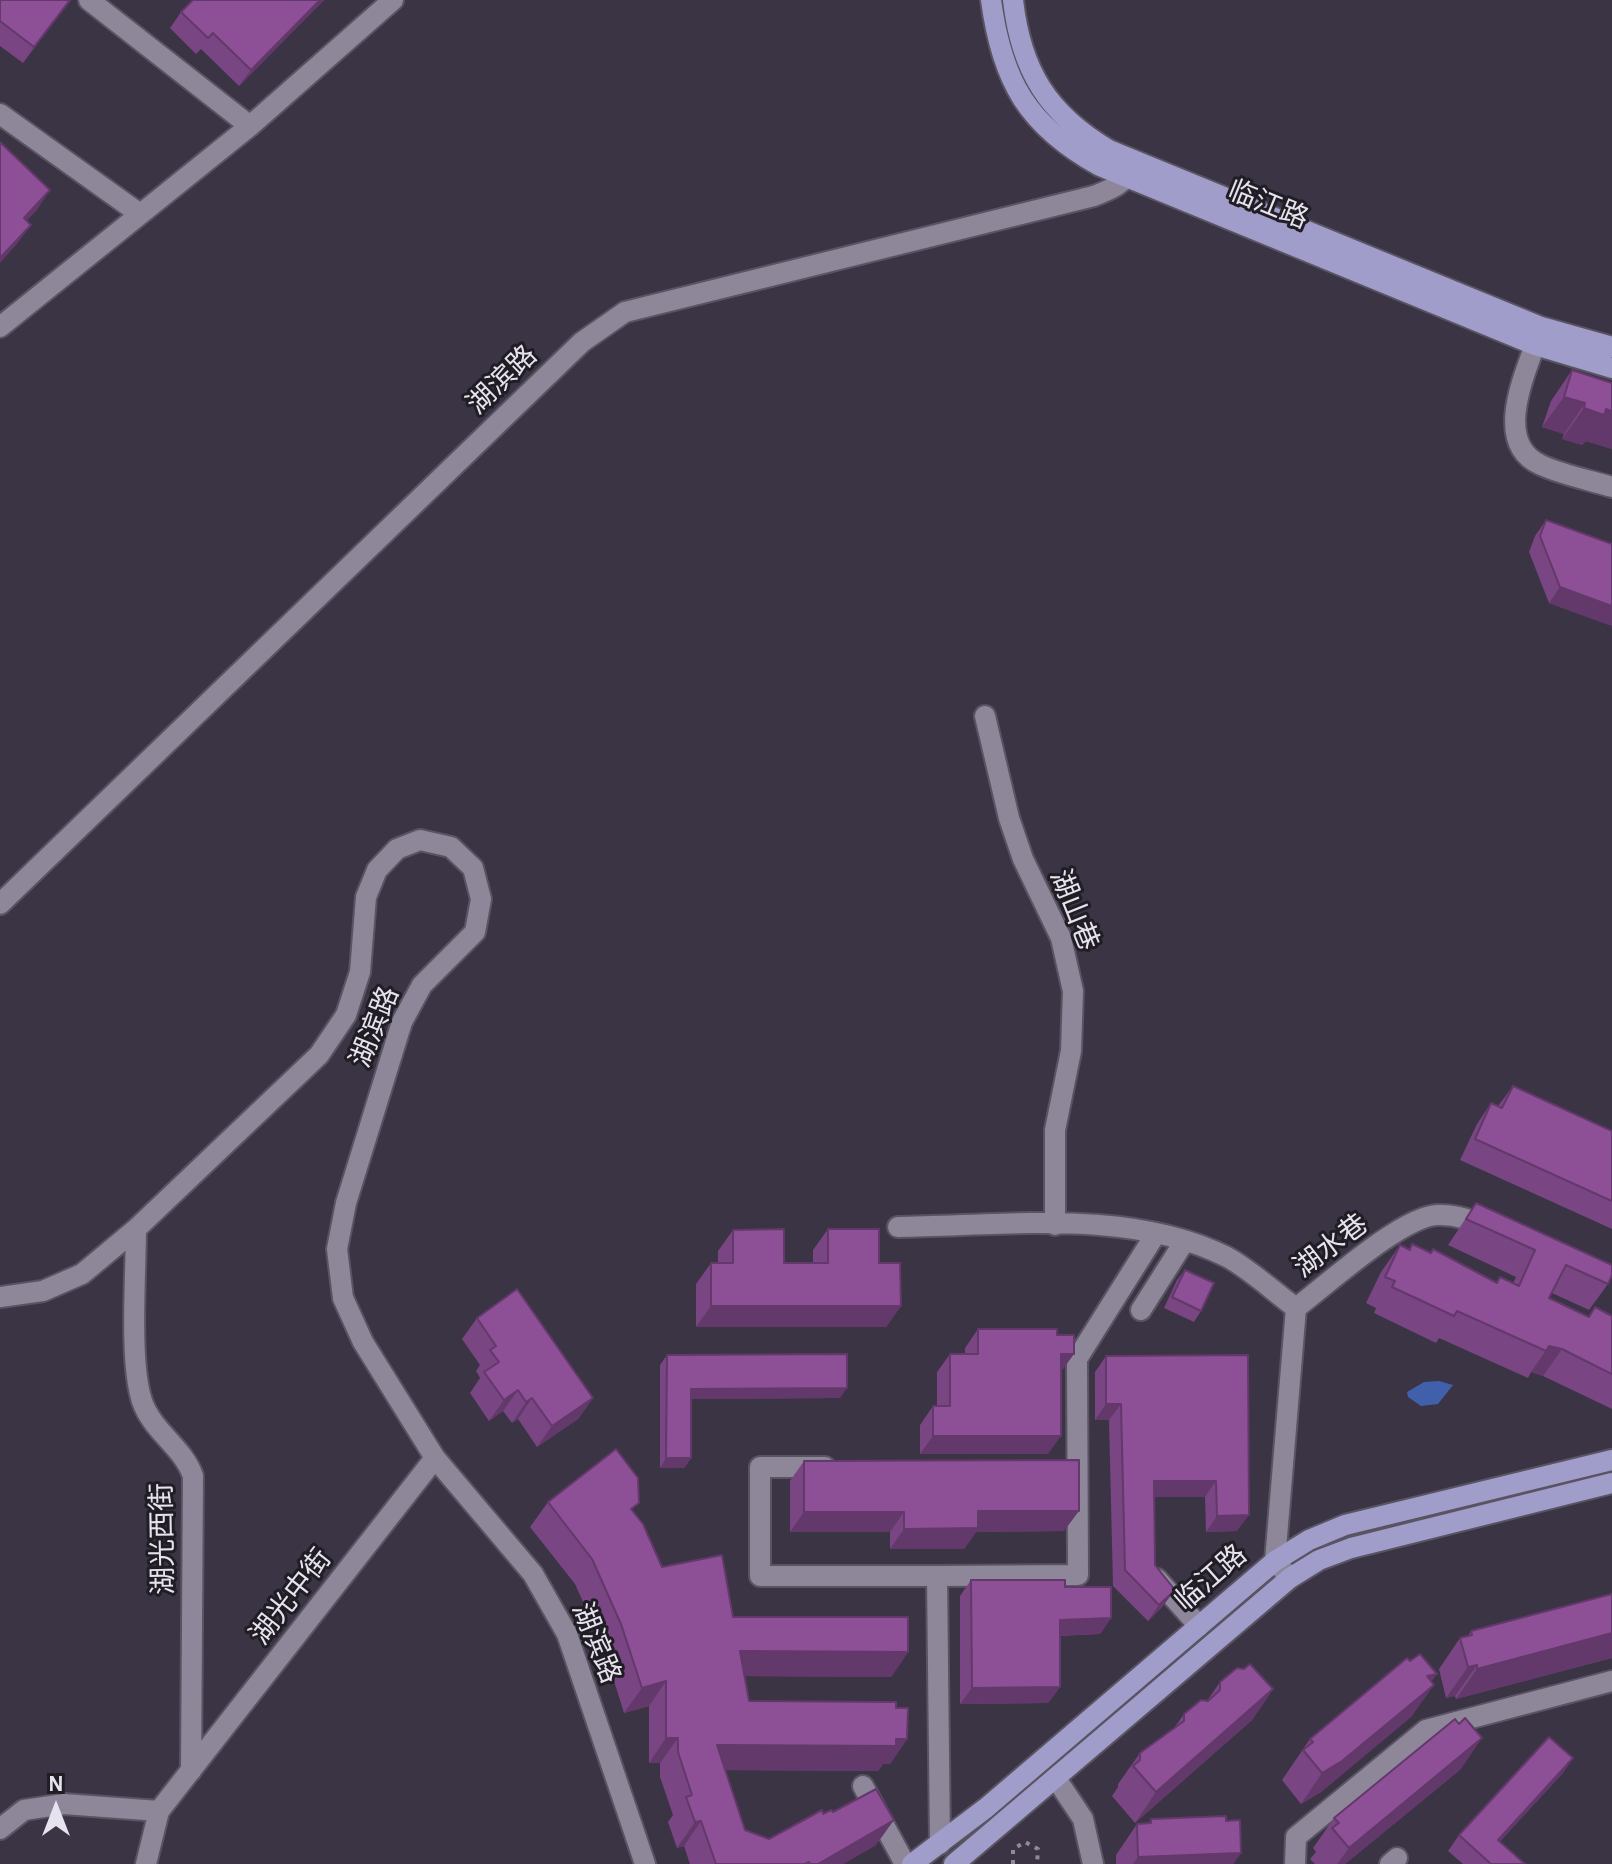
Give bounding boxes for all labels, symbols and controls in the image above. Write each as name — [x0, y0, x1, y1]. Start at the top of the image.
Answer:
street label: 临江路 — [1223, 174, 1313, 236]
street label: 湖滨路 — [460, 339, 544, 421]
street label: 湖山巷 — [1043, 865, 1105, 955]
street label: 湖滨路 — [344, 982, 406, 1072]
street label: 湖水巷 — [1287, 1207, 1375, 1285]
street label: 湖光西街 — [145, 1483, 181, 1595]
street label: 临江路 — [1168, 1538, 1254, 1618]
street label: 湖光中街 — [243, 1543, 339, 1651]
street label: 湖滨路 — [565, 1598, 627, 1688]
north arrow — [16, 1768, 96, 1848]
text: N — [48, 1773, 64, 1795]

